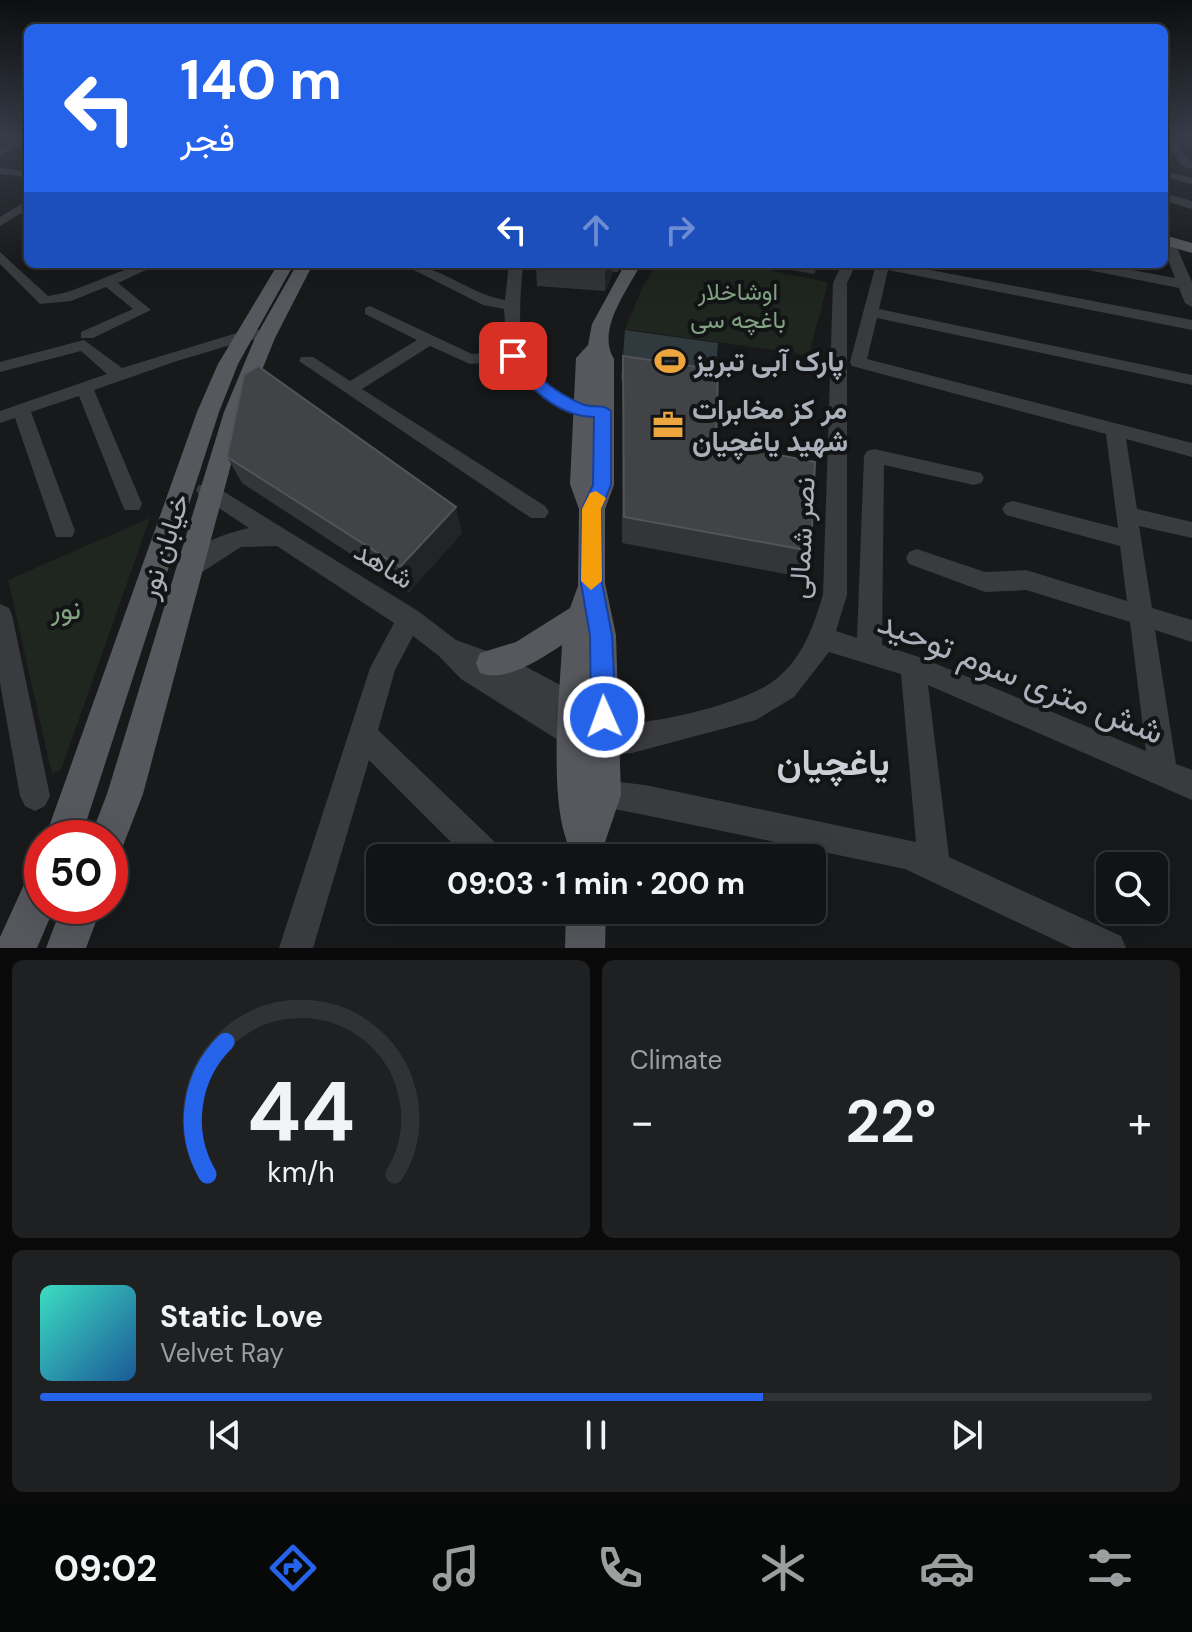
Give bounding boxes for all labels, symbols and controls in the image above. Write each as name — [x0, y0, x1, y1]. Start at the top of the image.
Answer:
text: 140 m — [180, 43, 342, 116]
icon: left — [48, 56, 152, 160]
text: فجر — [180, 115, 235, 162]
icon: left — [490, 208, 534, 252]
icon: ahead — [574, 208, 618, 252]
icon: right — [658, 208, 702, 252]
park label: اوشاخلار باغچه سی — [690, 276, 786, 336]
pin — [479, 322, 547, 390]
icon: arrive — [491, 334, 535, 378]
place label: پارک آبی تبریز — [693, 343, 844, 381]
sports icon: پارک آبی تبریز — [653, 344, 687, 378]
place label: مر کز مخابرات شهید یاغچیان — [692, 391, 848, 461]
office icon: مر کز مخابرات شهید یاغچیان — [651, 408, 685, 442]
street label: نصر شمالی — [780, 476, 824, 600]
street label: خیابان نور — [129, 489, 198, 604]
street label: شاهد — [347, 532, 421, 598]
park label: نور — [50, 591, 81, 628]
street label: شش متری سوم توحید — [871, 599, 1171, 755]
position arrow — [562, 675, 646, 759]
district label: یاغچیان — [776, 739, 890, 787]
speed limit sign: 50 — [24, 820, 128, 924]
map controls — [1096, 852, 1168, 924]
button: search — [1096, 852, 1168, 924]
text: 09:03 · 1 min · 200 m — [447, 864, 745, 903]
text: Climate — [630, 1043, 722, 1077]
text: 44 — [247, 1058, 355, 1167]
text: 22° — [845, 1082, 937, 1161]
text: − — [630, 1093, 654, 1151]
text: + — [1128, 1093, 1152, 1151]
text: km/h — [267, 1154, 335, 1191]
text: Static Love — [160, 1297, 323, 1336]
text: Velvet Ray — [160, 1336, 284, 1370]
icon: previous — [203, 1413, 247, 1457]
icon: pause — [574, 1413, 618, 1457]
icon: next — [945, 1413, 989, 1457]
icon: directions — [265, 1540, 321, 1596]
icon: music — [428, 1540, 484, 1596]
icon: phone — [592, 1540, 648, 1596]
icon: climate — [755, 1540, 811, 1596]
icon: car — [919, 1540, 975, 1596]
icon: filters — [1082, 1540, 1138, 1596]
text: 09:02 — [54, 1545, 157, 1592]

